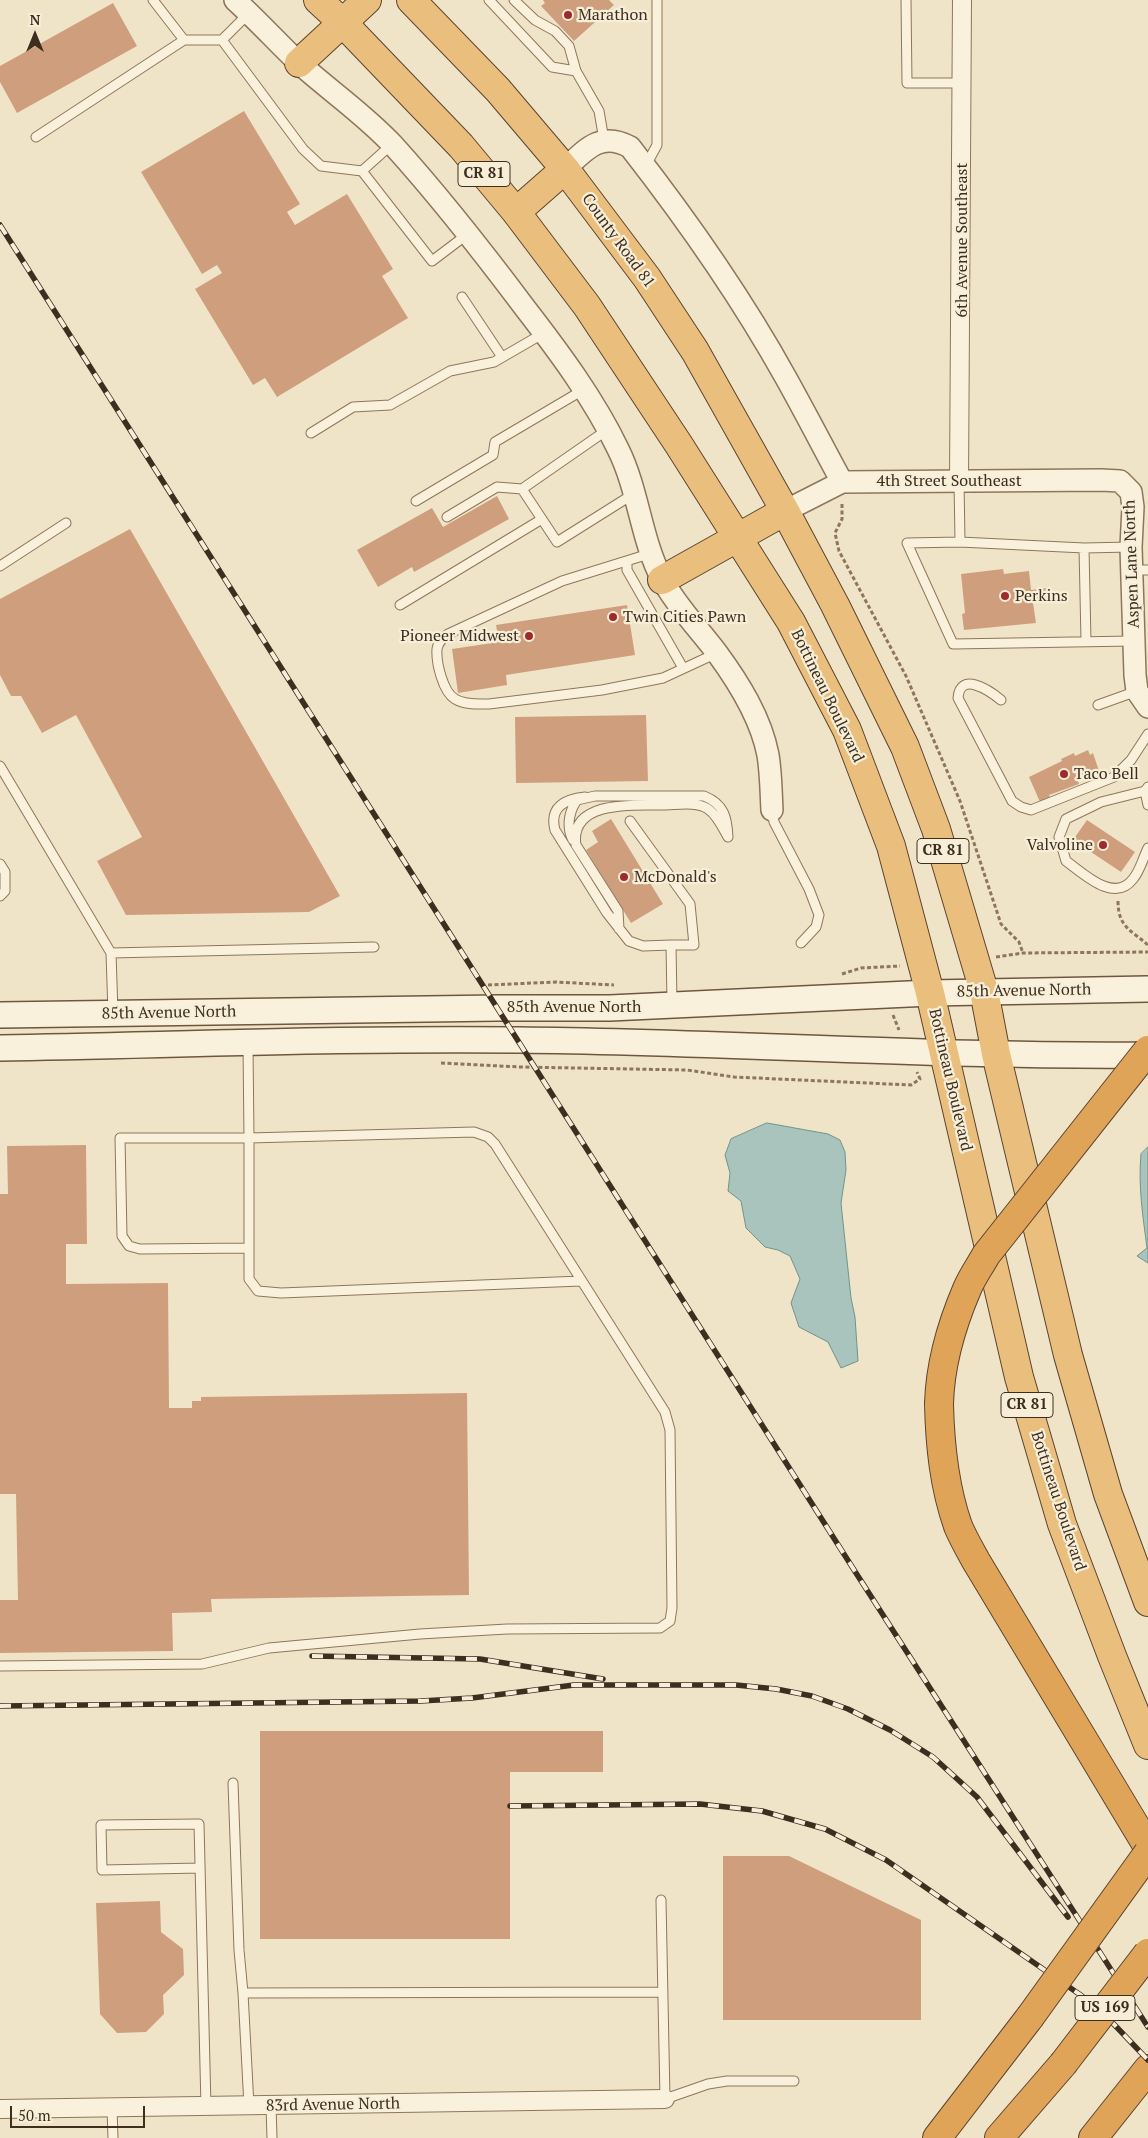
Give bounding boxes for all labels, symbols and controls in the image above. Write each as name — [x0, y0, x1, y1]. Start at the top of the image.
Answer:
place label: Marathon — [578, 5, 648, 25]
marker: Marathon — [562, 9, 574, 21]
north arrow — [10, 10, 60, 60]
text: N — [30, 10, 40, 29]
road number: CR 81 — [458, 162, 510, 186]
street label: 6th Avenue Southeast — [952, 163, 972, 317]
street label: County Road 81 — [577, 190, 659, 292]
street label: 4th Street Southeast — [876, 471, 1022, 491]
street label: Aspen Lane North — [1120, 499, 1144, 629]
place label: Perkins — [1015, 586, 1068, 606]
marker: Perkins — [999, 590, 1011, 602]
place label: Twin Cities Pawn — [623, 607, 746, 627]
marker: Twin Cities Pawn — [607, 611, 619, 623]
place label: Pioneer Midwest — [400, 626, 519, 646]
street label: Bottineau Boulevard — [786, 626, 868, 766]
marker: Pioneer Midwest — [523, 630, 535, 642]
place label: Taco Bell — [1074, 764, 1139, 784]
marker: Taco Bell — [1058, 768, 1070, 780]
place label: Valvoline — [1027, 835, 1093, 855]
road number: CR 81 — [917, 838, 969, 864]
marker: Valvoline — [1097, 839, 1109, 851]
place label: McDonald's — [634, 867, 717, 887]
marker: McDonald's — [618, 871, 630, 883]
street label: 85th Avenue North — [957, 980, 1091, 1002]
street label: 85th Avenue North — [507, 997, 641, 1017]
street label: 85th Avenue North — [102, 1002, 236, 1024]
street label: Bottineau Boulevard — [924, 1007, 976, 1153]
road number: CR 81 — [1001, 1392, 1053, 1418]
street label: Bottineau Boulevard — [1026, 1429, 1090, 1573]
road number: US 169 — [1075, 1996, 1135, 2020]
street label: 83rd Avenue North — [266, 2094, 400, 2116]
scale bar — [12, 2096, 148, 2128]
text: 50 m — [18, 2105, 51, 2125]

